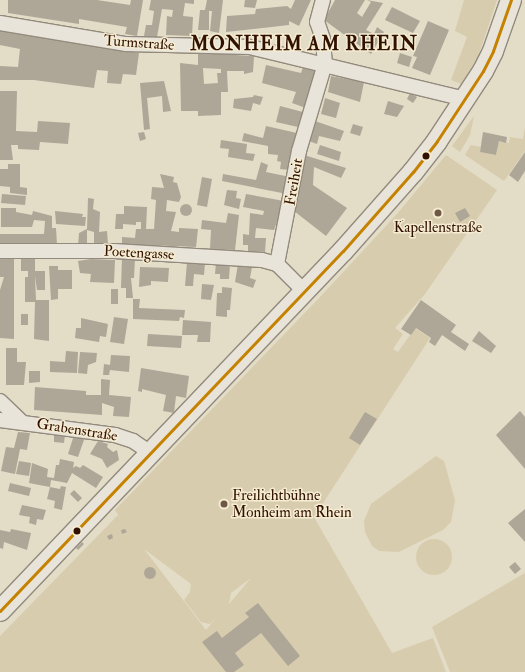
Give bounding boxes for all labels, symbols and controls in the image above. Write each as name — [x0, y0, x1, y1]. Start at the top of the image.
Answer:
street label: Turmstraße — [103, 32, 175, 54]
district label: MONHEIM AM RHEIN — [190, 34, 418, 56]
unlabelled marker — [421, 151, 431, 161]
street label: Freiheit — [281, 157, 307, 207]
marker: Kapellenstraße — [433, 208, 443, 218]
place label: Kapellenstraße — [394, 219, 482, 237]
street label: Poetengasse — [103, 242, 175, 264]
street label: Grabenstraße — [35, 415, 119, 445]
place label: Freilichtbühne Monheim am Rhein — [232, 486, 352, 521]
marker: Freilichtbühne Monheim am Rhein — [219, 499, 229, 509]
unlabelled marker — [72, 526, 82, 536]

